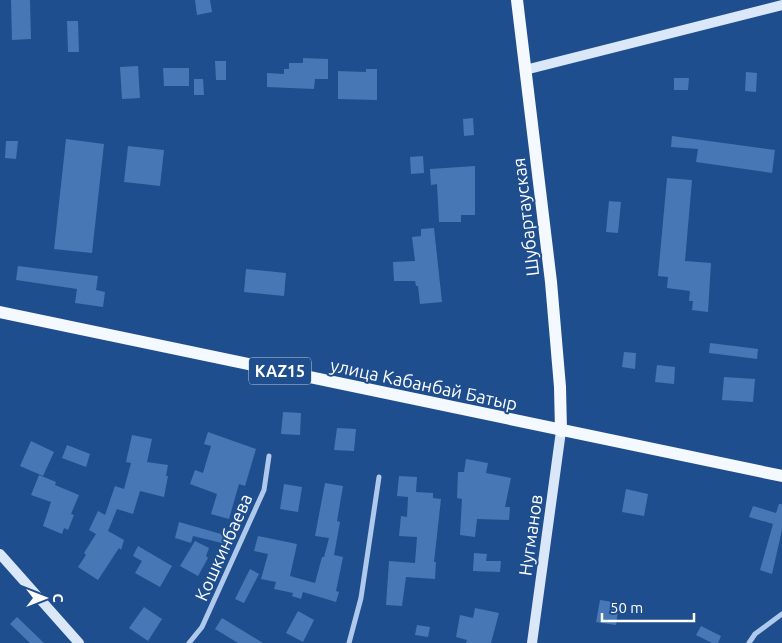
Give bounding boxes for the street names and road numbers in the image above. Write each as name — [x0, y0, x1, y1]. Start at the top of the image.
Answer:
street label: Шубартауская — [508, 157, 542, 277]
street label: улица Кабанбай Батыр — [329, 354, 519, 414]
road number: KAZ15 — [249, 358, 311, 384]
street label: Кошкинбаева — [190, 490, 256, 604]
street label: Нугманов — [514, 493, 546, 577]

